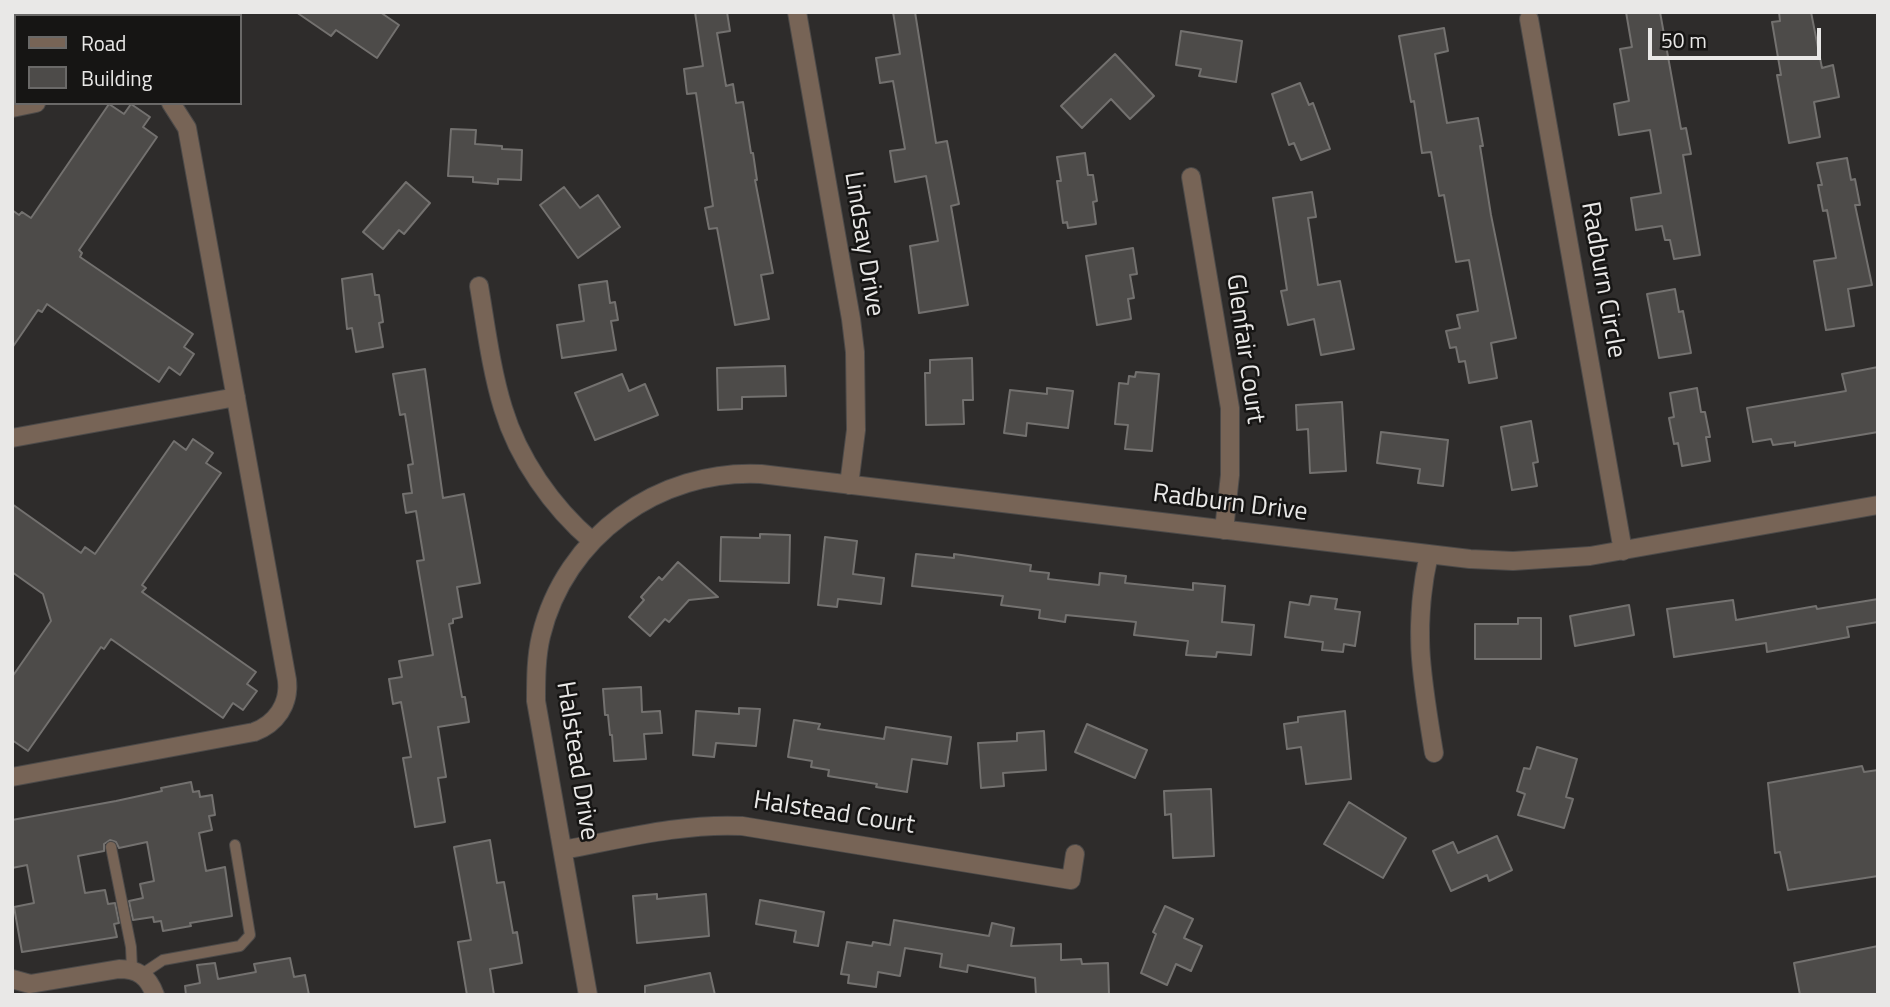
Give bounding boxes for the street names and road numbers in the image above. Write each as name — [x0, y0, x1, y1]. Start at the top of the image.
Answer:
street label: Lindsay Drive — [836, 169, 890, 319]
street label: Radburn Circle — [1573, 199, 1631, 361]
street label: Glenfair Court — [1218, 272, 1270, 426]
street label: Radburn Drive — [1151, 479, 1309, 529]
street label: Halstead Drive — [548, 679, 604, 843]
street label: Halstead Court — [751, 786, 917, 842]

